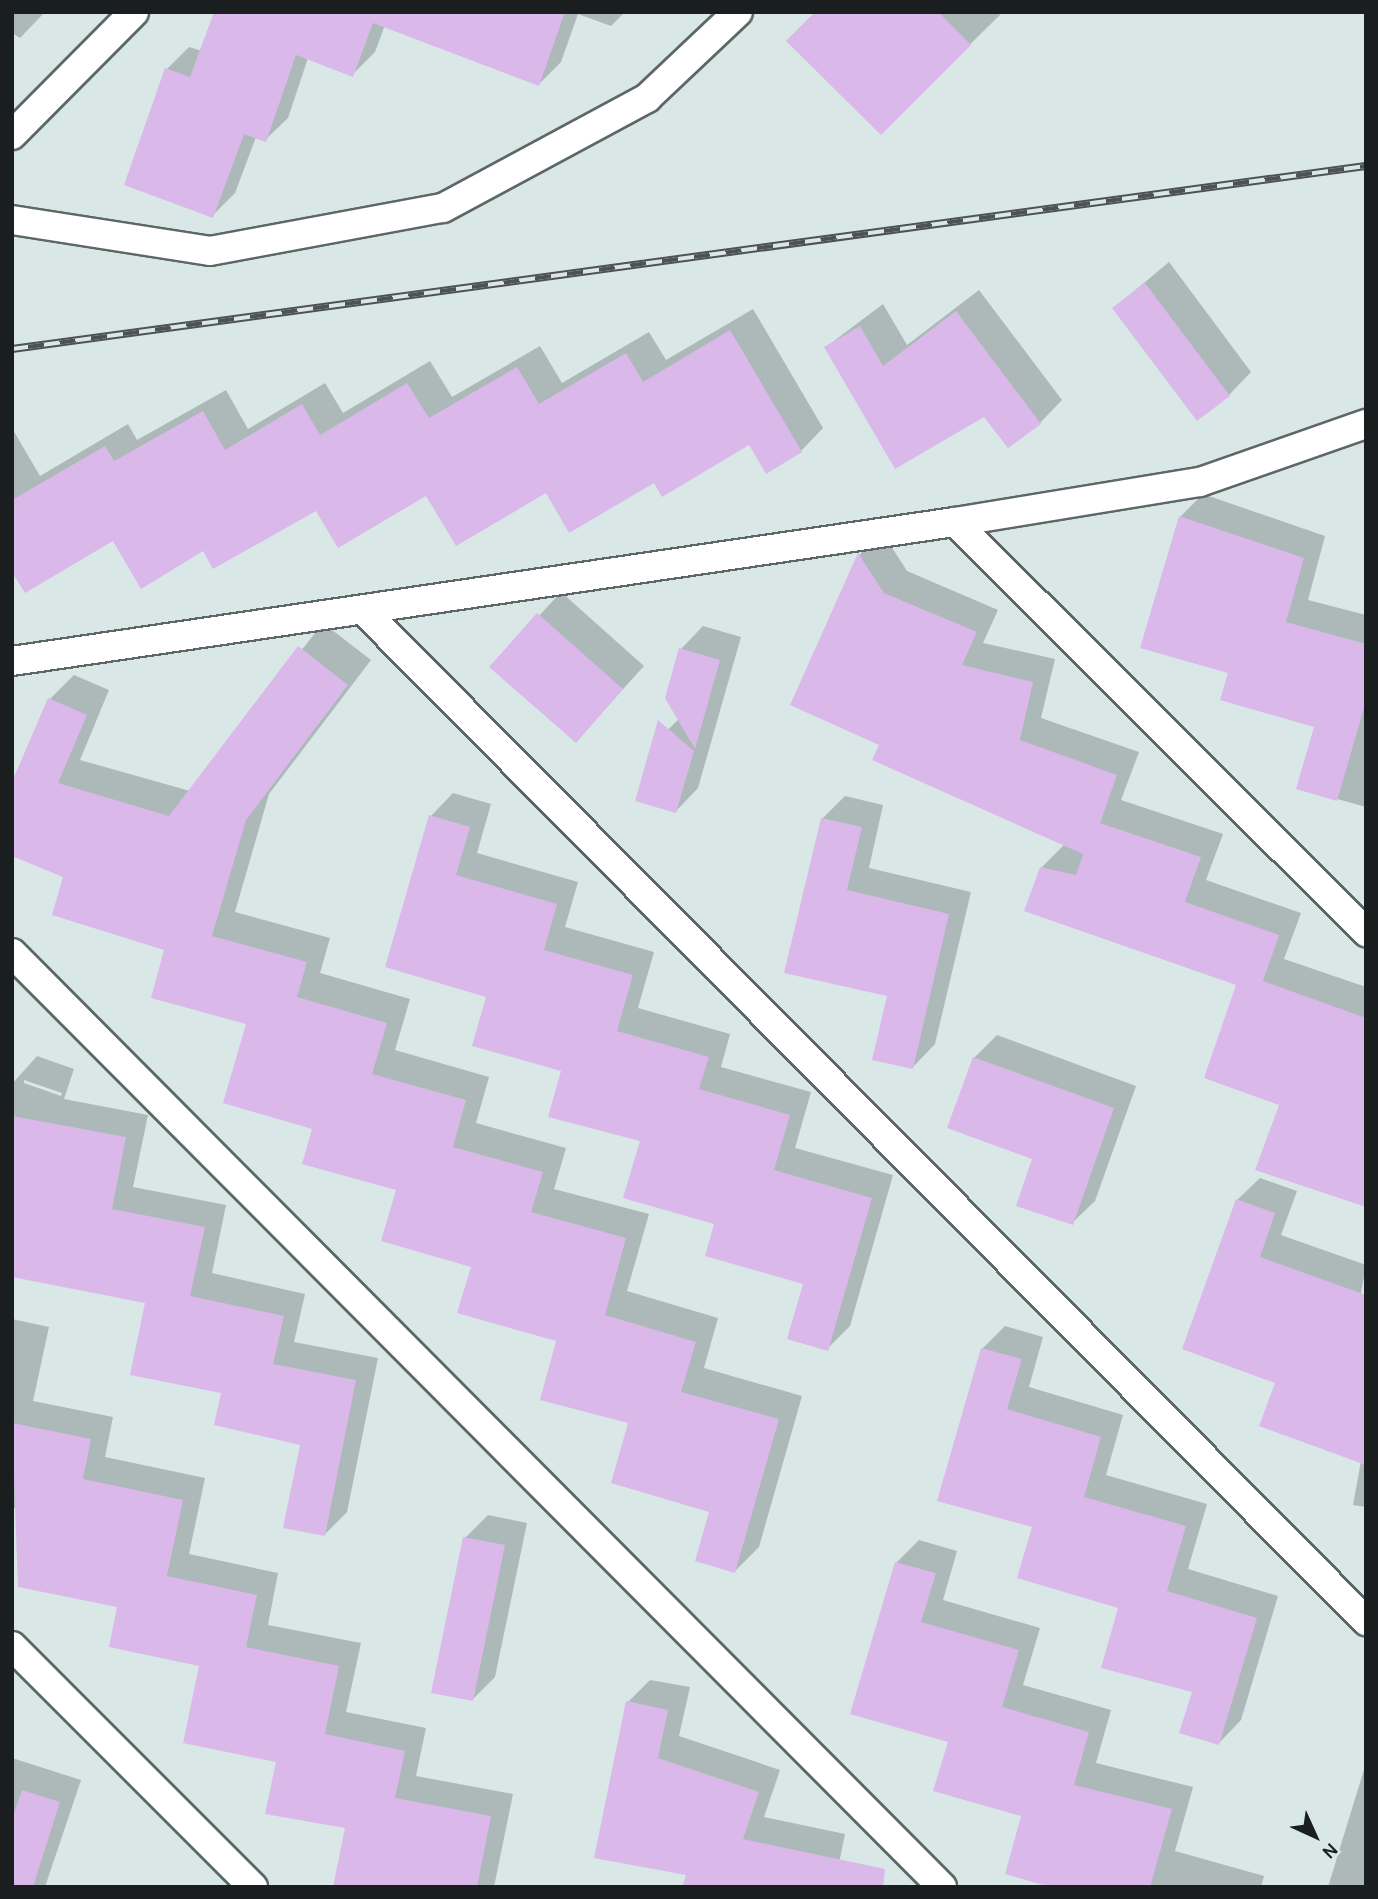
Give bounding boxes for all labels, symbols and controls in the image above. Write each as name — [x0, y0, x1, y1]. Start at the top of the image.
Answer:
north arrow — [1280, 1801, 1350, 1871]
text: N — [1317, 1838, 1342, 1863]

